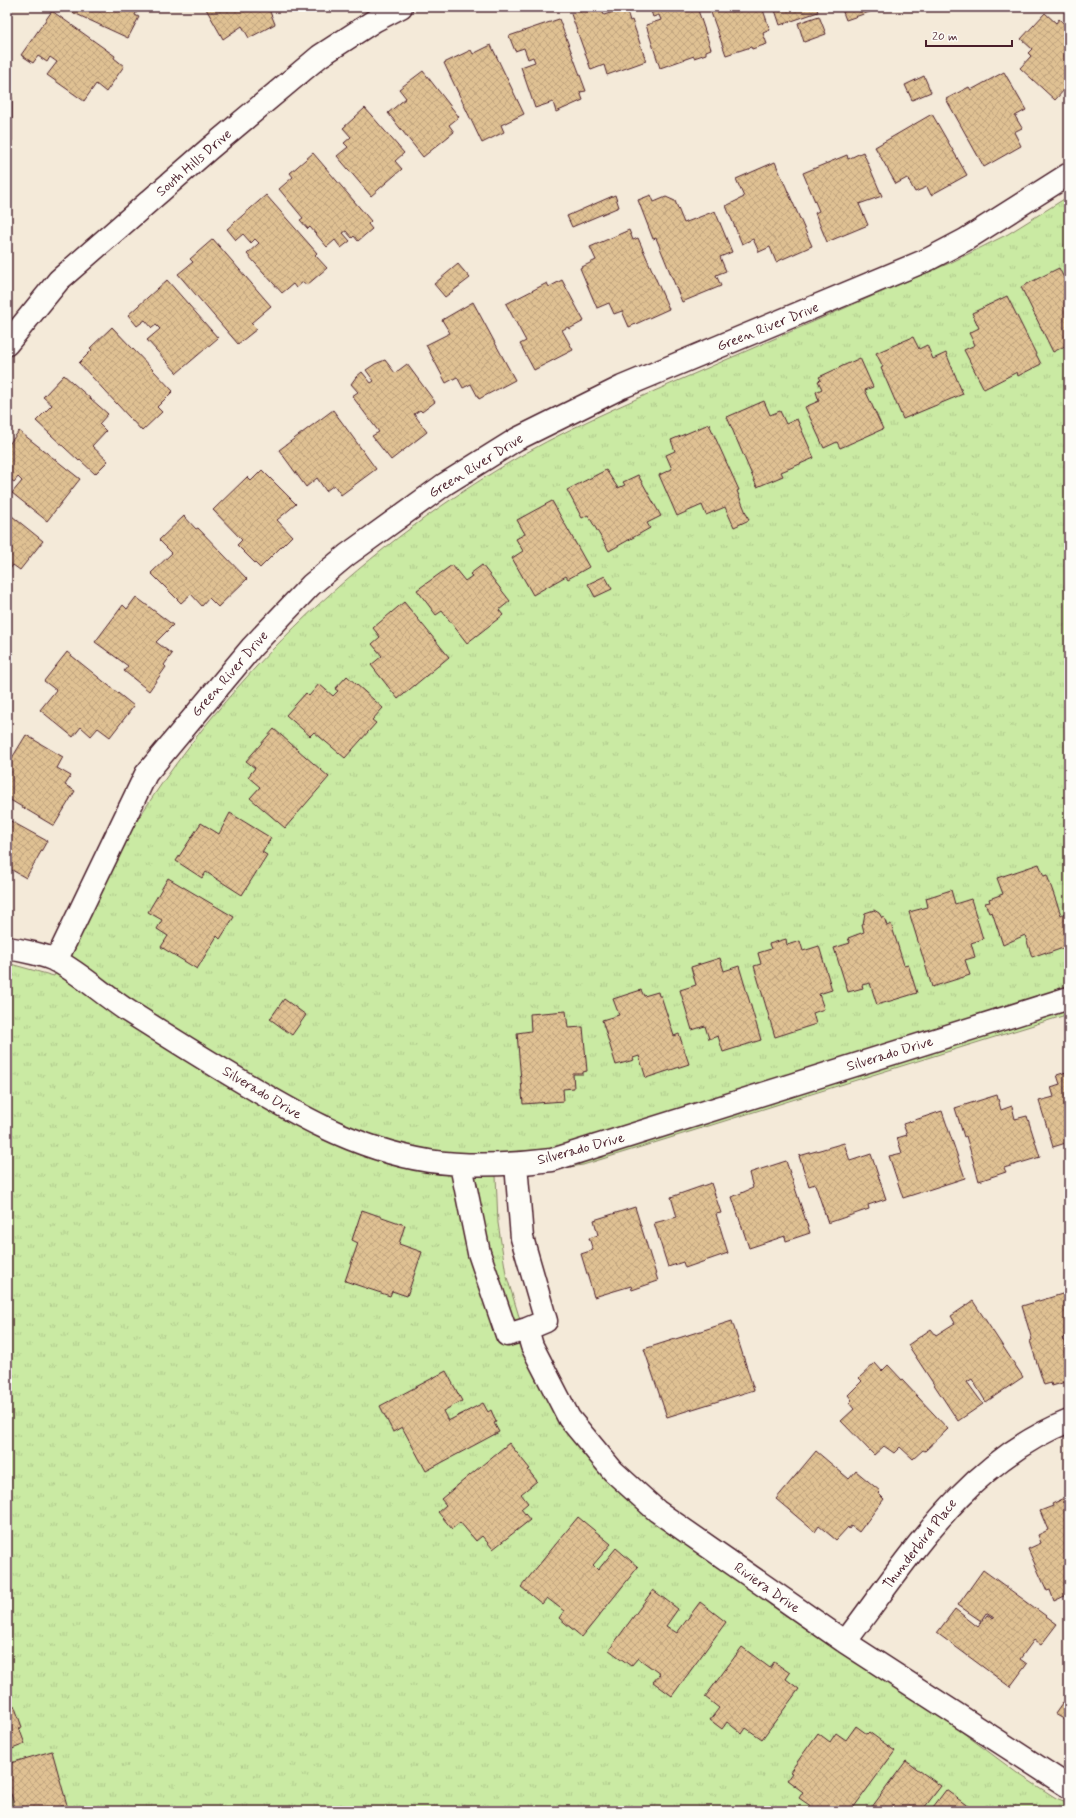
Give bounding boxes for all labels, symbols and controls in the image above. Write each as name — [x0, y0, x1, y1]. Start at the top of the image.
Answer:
scale bar — [926, 22, 1012, 48]
text: 20 m — [932, 29, 958, 45]
street label: South Hills Drive — [153, 125, 235, 201]
street label: Green River Drive — [714, 298, 822, 356]
street label: Green River Drive — [425, 430, 527, 502]
street label: Green River Drive — [188, 627, 272, 721]
street label: Silverado Drive — [845, 1032, 936, 1076]
street label: Silverado Drive — [219, 1062, 305, 1124]
street label: Silverado Drive — [535, 1129, 627, 1169]
street label: Thunderbird Place — [879, 1495, 961, 1593]
street label: Riviera Drive — [730, 1559, 804, 1618]

